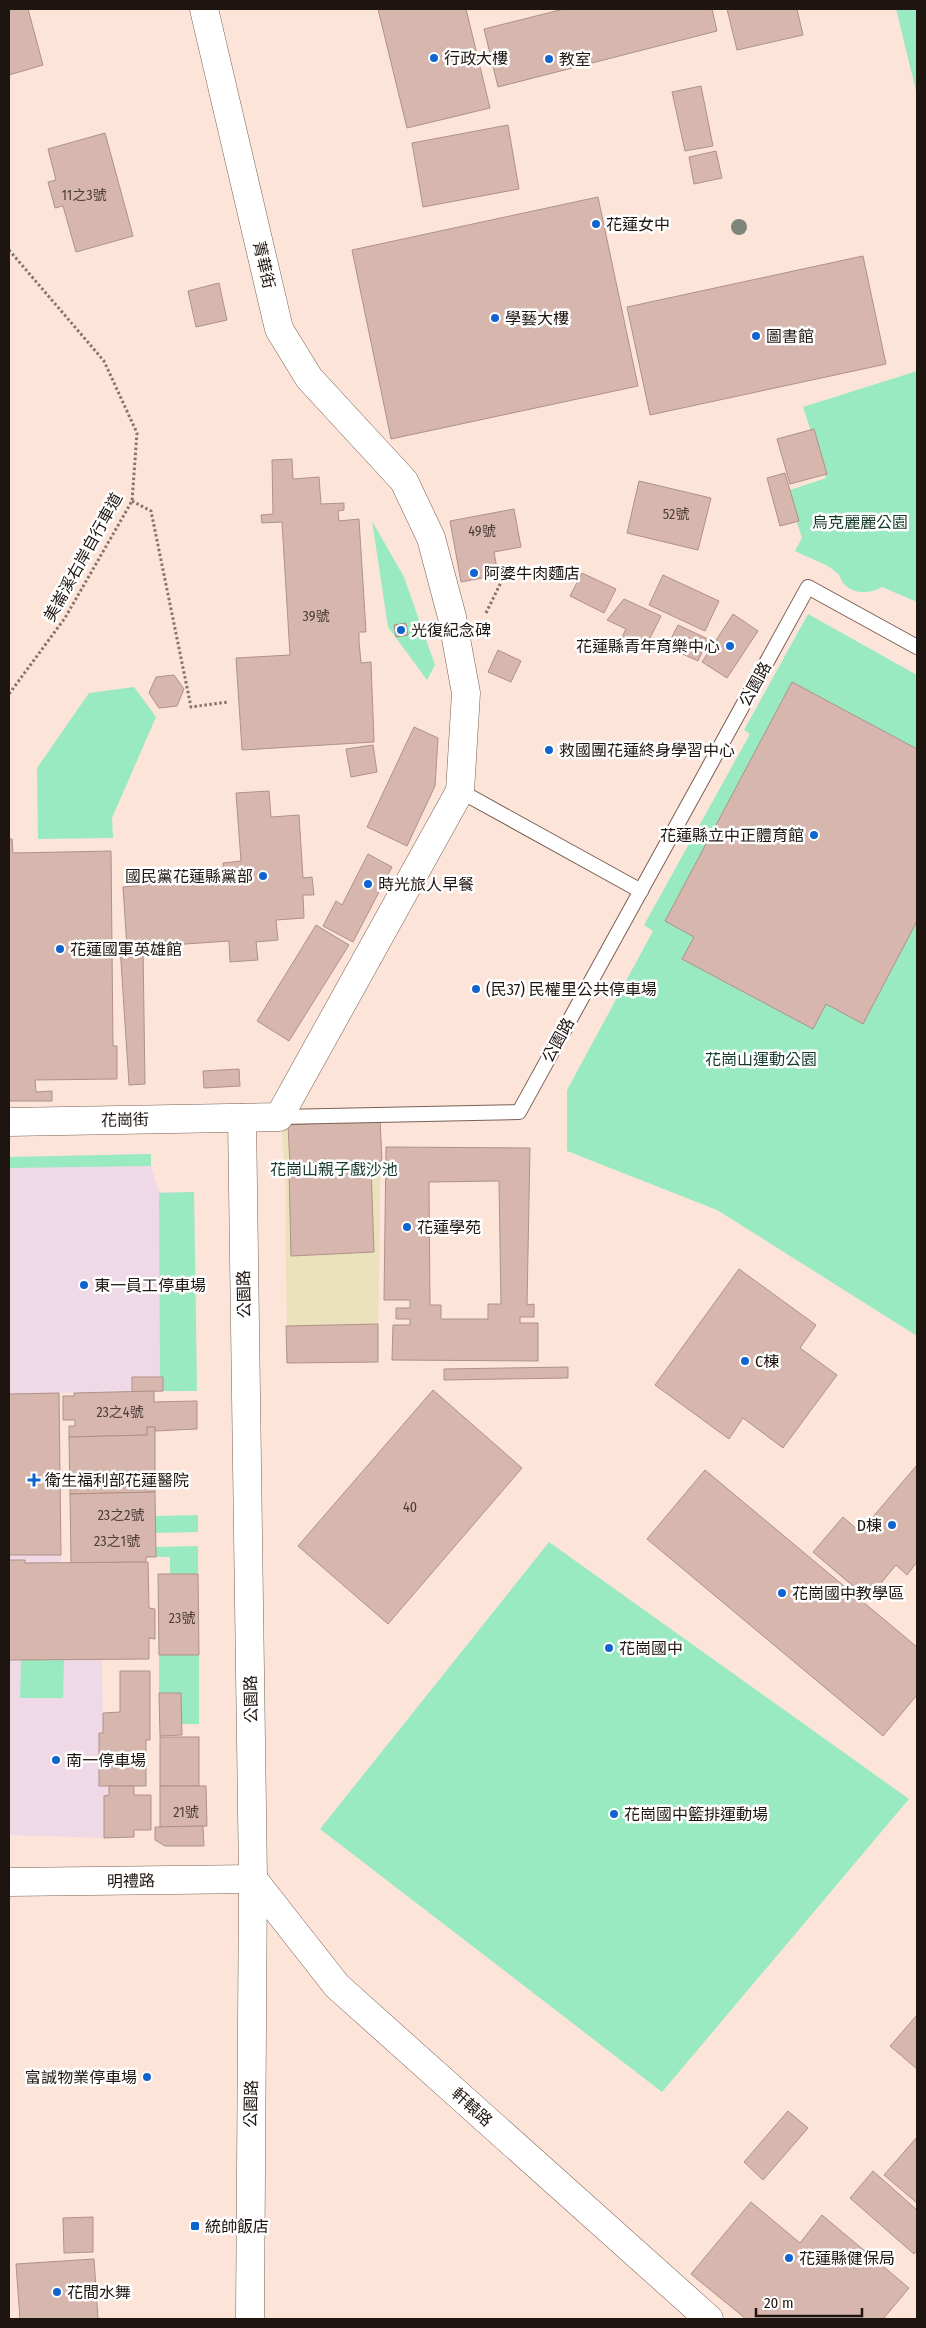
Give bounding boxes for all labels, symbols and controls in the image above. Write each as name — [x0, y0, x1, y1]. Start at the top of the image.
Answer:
place label: 行政大樓 — [444, 49, 508, 68]
place label: 教室 — [559, 50, 591, 69]
marker: 行政大樓 — [428, 52, 440, 64]
marker: 教室 — [543, 53, 555, 65]
house number: 11之3號 — [61, 187, 107, 204]
place label: 花蓮女中 — [606, 215, 670, 234]
marker: 花蓮女中 — [590, 218, 602, 230]
street label: 菁華街 — [249, 239, 279, 291]
place label: 學藝大樓 — [505, 309, 569, 328]
marker: 學藝大樓 — [489, 312, 501, 324]
place label: 圖書館 — [766, 327, 814, 346]
marker: 圖書館 — [750, 330, 762, 342]
street label: 美崙溪右岸自行車道 — [40, 489, 126, 625]
house number: 52號 — [663, 506, 689, 523]
park label: 烏克麗麗公園 — [812, 513, 908, 532]
house number: 49號 — [468, 523, 496, 540]
place label: 阿婆牛肉麵店 — [484, 564, 580, 583]
marker: 阿婆牛肉麵店 — [468, 567, 480, 579]
house number: 39號 — [303, 608, 329, 625]
place label: 光復紀念碑 — [411, 621, 491, 640]
marker: 光復紀念碑 — [395, 624, 407, 636]
place label: 花蓮縣青年育樂中心 — [576, 637, 720, 656]
marker: 花蓮縣青年育樂中心 — [724, 640, 736, 652]
street label: 公園路 — [735, 658, 775, 710]
place label: 救國團花蓮終身學習中心 — [559, 741, 735, 760]
marker: 救國團花蓮終身學習中心 — [543, 744, 555, 756]
place label: 花蓮縣立中正體育館 — [660, 826, 804, 845]
marker: 花蓮縣立中正體育館 — [808, 829, 820, 841]
place label: 國民黨花蓮縣黨部 — [125, 867, 253, 886]
marker: 國民黨花蓮縣黨部 — [257, 870, 269, 882]
place label: 時光旅人早餐 — [378, 875, 474, 894]
marker: 時光旅人早餐 — [362, 878, 374, 890]
place label: 花蓮國軍英雄館 — [70, 940, 182, 959]
marker: 花蓮國軍英雄館 — [54, 943, 66, 955]
place label: (民37) 民權里公共停車場 — [486, 980, 657, 999]
marker: (民37) 民權里公共停車場 — [470, 983, 482, 995]
street label: 公園路 — [538, 1014, 578, 1066]
park label: 花崗山運動公園 — [705, 1050, 817, 1069]
street label: 花崗街 — [101, 1110, 149, 1130]
park label: 花崗山親子戲沙池 — [270, 1160, 398, 1179]
place label: 花蓮學苑 — [417, 1218, 481, 1237]
marker: 花蓮學苑 — [401, 1221, 413, 1233]
street label: 公園路 — [234, 1270, 254, 1318]
place label: 東一員工停車場 — [94, 1276, 206, 1295]
marker: 東一員工停車場 — [78, 1279, 90, 1291]
place label: C棟 — [755, 1352, 779, 1371]
marker: C棟 — [739, 1355, 751, 1367]
house number: 23之4號 — [96, 1404, 144, 1421]
place label: 衛生福利部花蓮醫院 — [45, 1471, 189, 1490]
marker: 衛生福利部花蓮醫院 — [27, 1473, 41, 1487]
house number: 40 — [403, 1499, 417, 1516]
house number: 23之2號 — [98, 1507, 144, 1524]
place label: D棟 — [857, 1516, 882, 1535]
marker: D棟 — [886, 1519, 898, 1531]
house number: 23之1號 — [94, 1533, 140, 1550]
place label: 花崗國中教學區 — [792, 1584, 904, 1603]
marker: 花崗國中教學區 — [776, 1587, 788, 1599]
house number: 23號 — [169, 1610, 195, 1627]
place label: 花崗國中 — [619, 1639, 683, 1658]
marker: 花崗國中 — [603, 1642, 615, 1654]
street label: 公園路 — [241, 1675, 261, 1723]
place label: 南一停車場 — [66, 1751, 146, 1770]
marker: 南一停車場 — [50, 1754, 62, 1766]
house number: 21號 — [173, 1804, 199, 1821]
place label: 花崗國中籃排運動場 — [624, 1805, 768, 1824]
marker: 花崗國中籃排運動場 — [608, 1808, 620, 1820]
street label: 明禮路 — [107, 1871, 155, 1891]
place label: 富誠物業停車場 — [25, 2068, 137, 2087]
marker: 富誠物業停車場 — [141, 2071, 153, 2083]
street label: 公園路 — [241, 2080, 261, 2128]
street label: 軒轅路 — [448, 2084, 496, 2130]
place label: 統帥飯店 — [205, 2217, 269, 2236]
marker: 統帥飯店 — [189, 2220, 201, 2232]
place label: 花蓮縣健保局 — [799, 2249, 895, 2268]
marker: 花蓮縣健保局 — [783, 2252, 795, 2264]
place label: 花間水舞 — [67, 2283, 131, 2302]
marker: 花間水舞 — [51, 2286, 63, 2298]
scale bar — [756, 2286, 862, 2318]
text: 20 m — [764, 2294, 794, 2312]

